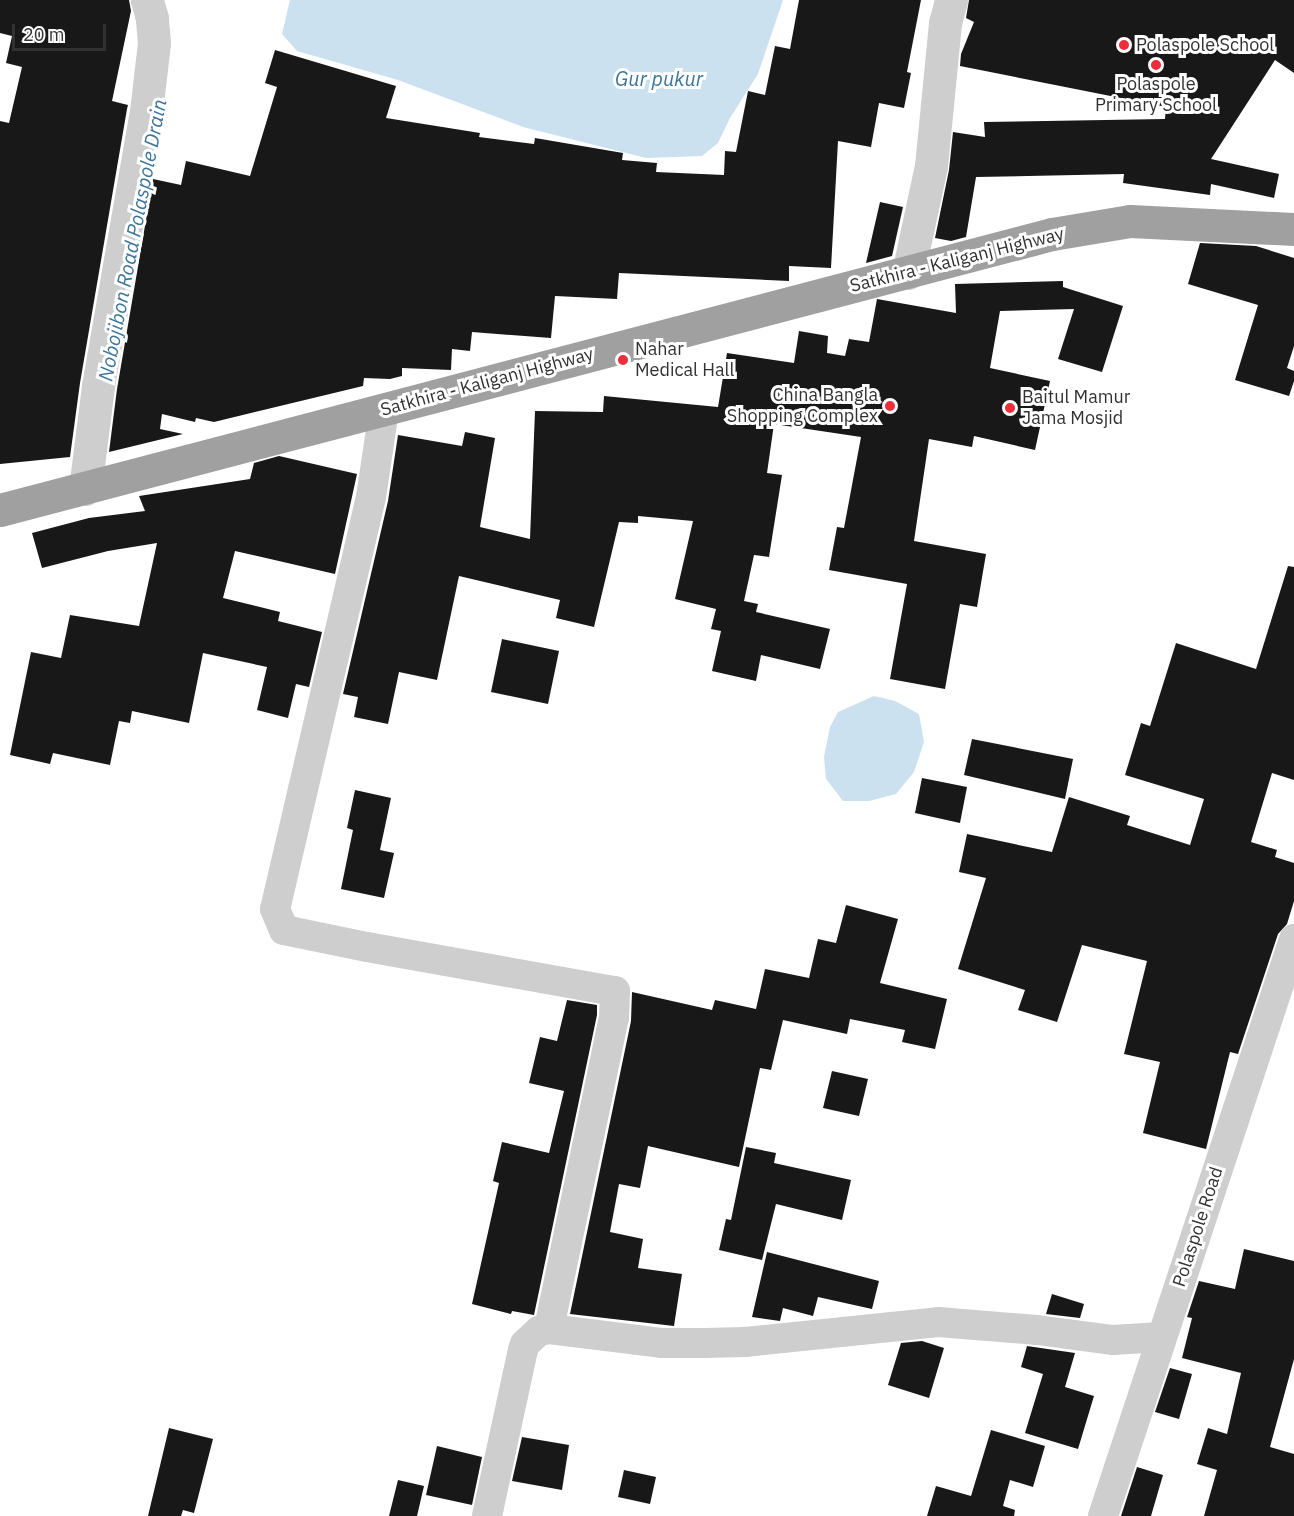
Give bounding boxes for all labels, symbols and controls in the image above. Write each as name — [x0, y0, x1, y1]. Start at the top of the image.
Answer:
scale bar — [15, 12, 110, 50]
text: 20 m — [23, 23, 65, 46]
place label: Polaspole School — [1136, 34, 1274, 56]
marker: Polaspole School — [1117, 38, 1131, 52]
marker: Polaspole Primary School — [1149, 58, 1163, 72]
water label: Gur pukur — [615, 66, 703, 90]
place label: Polaspole Primary School — [1095, 74, 1217, 116]
water label: Nobojibon Road Polaspole Drain — [93, 97, 171, 383]
street label: Satkhira - Kaliganj Highway — [848, 223, 1066, 297]
place label: Nahar Medical Hall — [635, 339, 734, 382]
street label: Satkhira - Kaliganj Highway — [378, 343, 596, 421]
marker: Nahar Medical Hall — [616, 353, 630, 367]
place label: China Bangla Shopping Complex — [727, 385, 878, 428]
place label: Baitul Mamur Jama Mosjid — [1022, 387, 1130, 430]
marker: China Bangla Shopping Complex — [883, 399, 897, 413]
marker: Baitul Mamur Jama Mosjid — [1003, 401, 1017, 415]
street label: Polaspole Road — [1168, 1164, 1228, 1290]

